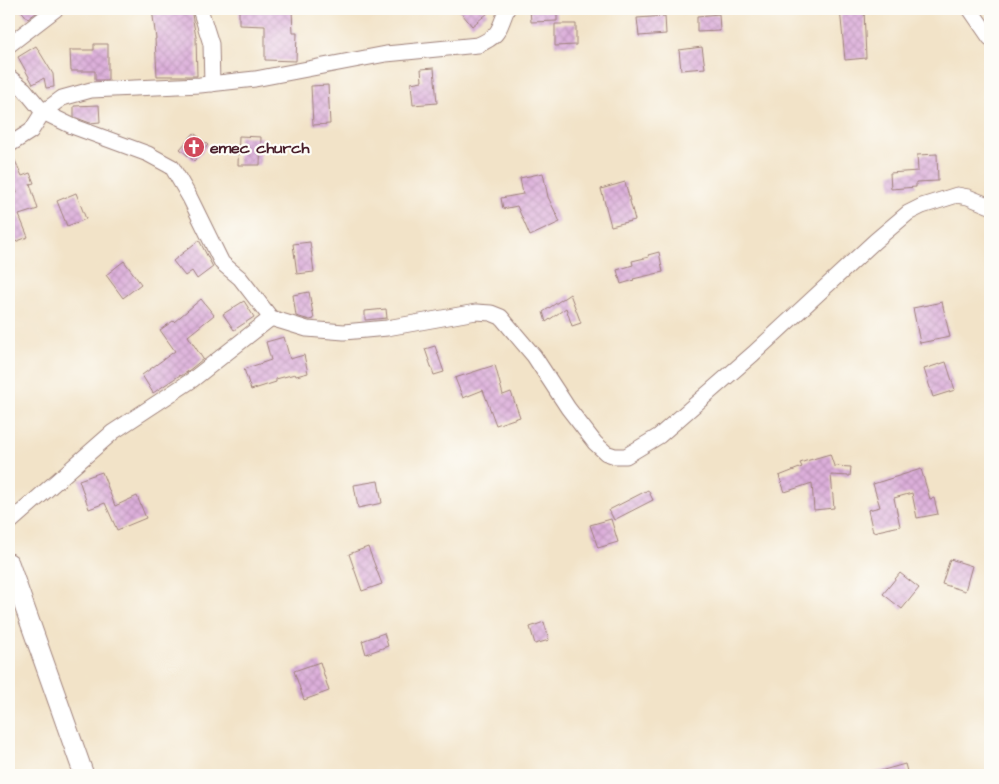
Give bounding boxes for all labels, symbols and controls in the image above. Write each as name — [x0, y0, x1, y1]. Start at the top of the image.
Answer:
church icon: emec church — [182, 135, 206, 159]
place label: emec church — [210, 137, 310, 159]

